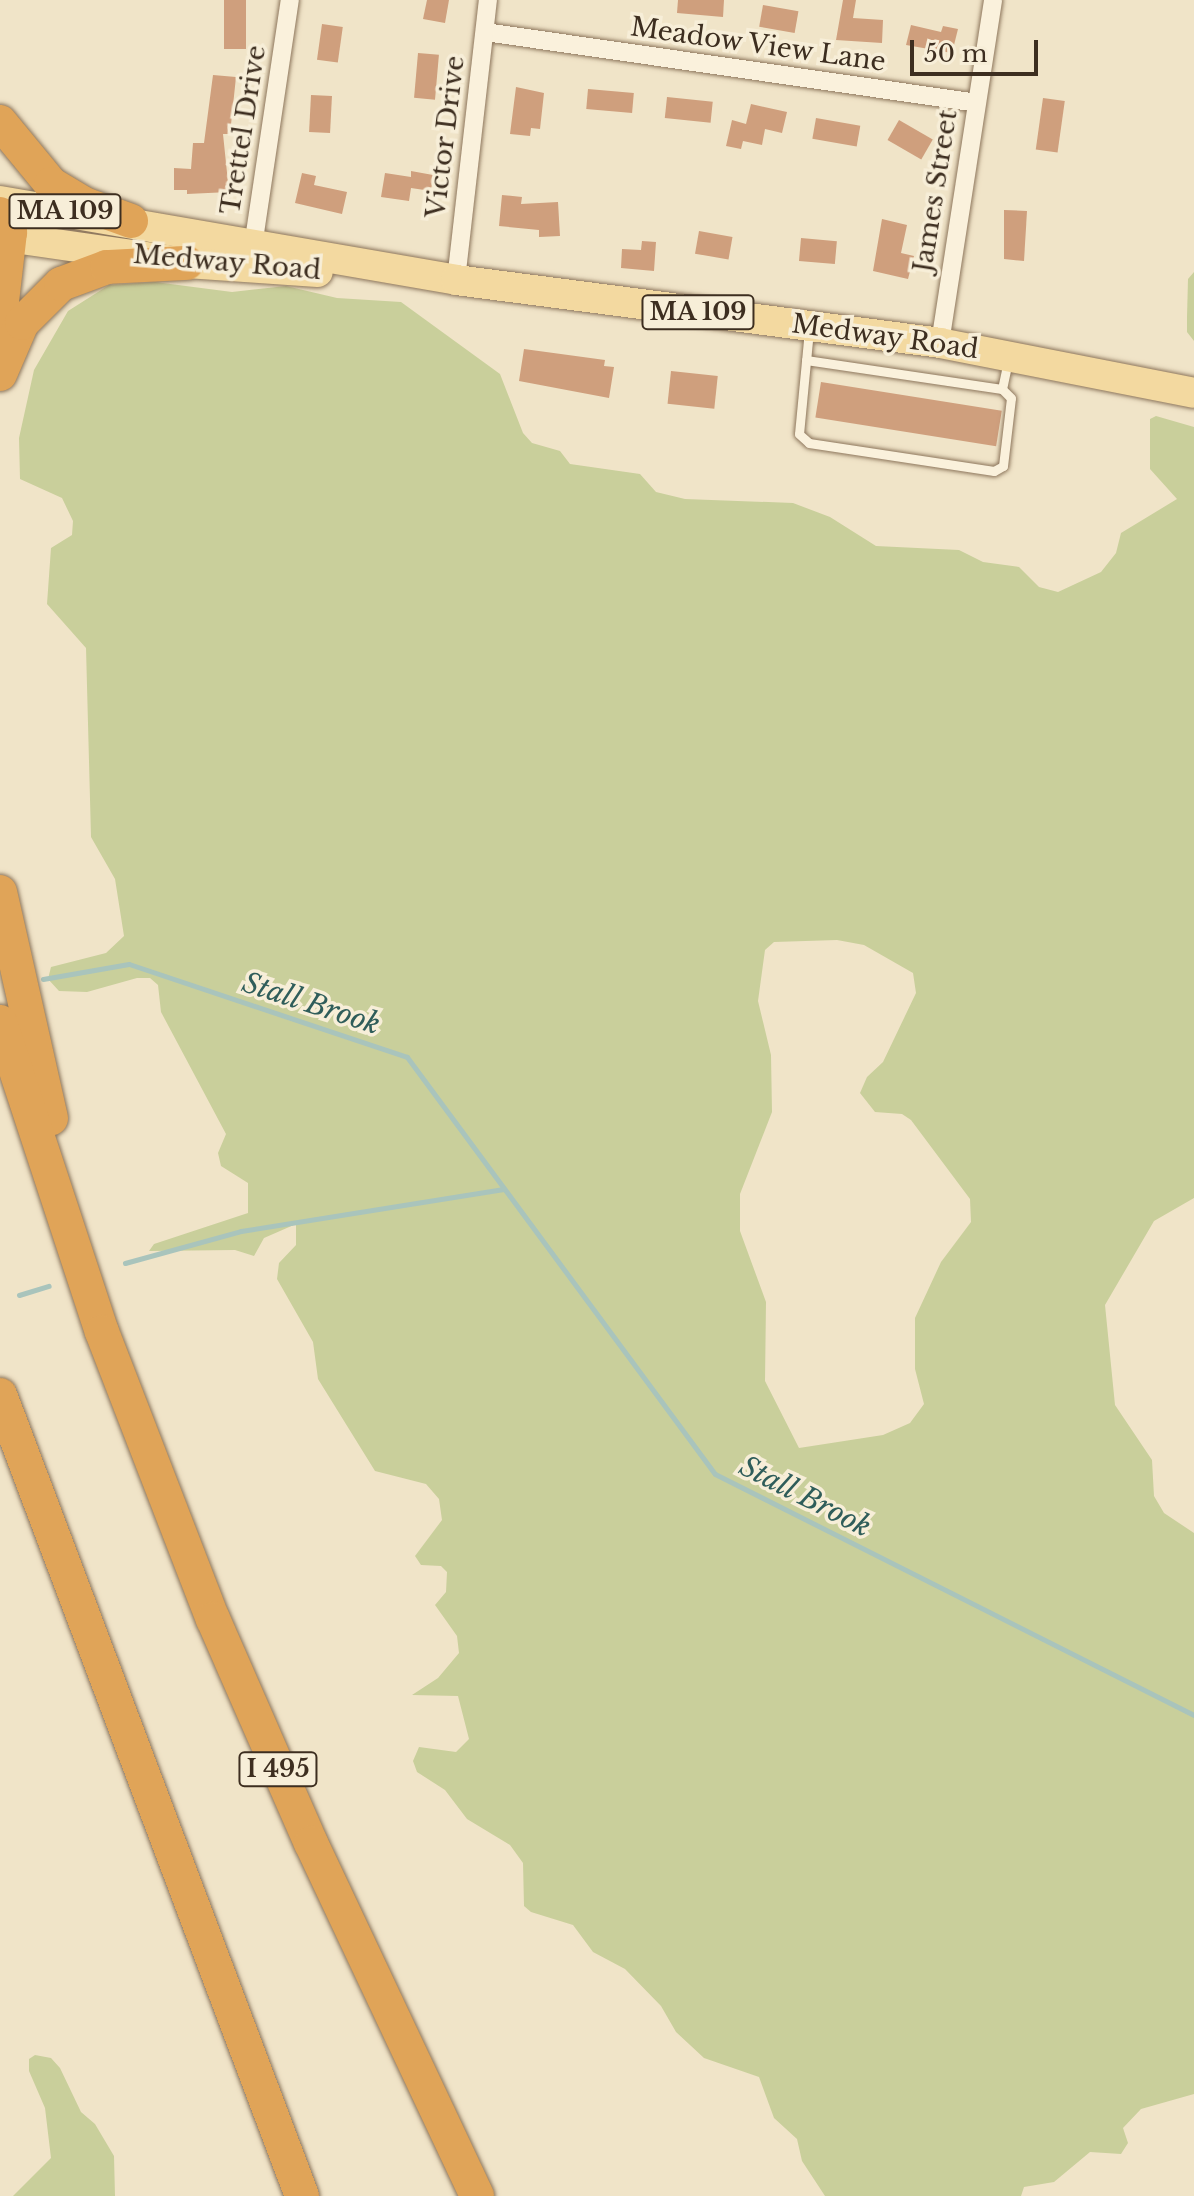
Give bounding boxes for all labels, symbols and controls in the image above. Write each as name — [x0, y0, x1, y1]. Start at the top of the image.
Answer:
street label: Meadow View Lane — [627, 11, 889, 79]
scale bar — [914, 24, 1042, 74]
text: 50 m — [924, 39, 987, 68]
street label: Trettel Drive — [215, 43, 273, 217]
street label: Victor Drive — [421, 54, 471, 220]
street label: James Street — [908, 108, 964, 274]
road number: MA 109 — [7, 191, 123, 231]
street label: Medway Road — [132, 239, 322, 287]
road number: MA 109 — [640, 292, 756, 332]
street label: Medway Road — [789, 308, 981, 366]
water label: Stall Brook — [237, 966, 385, 1042]
water label: Stall Brook — [733, 1449, 877, 1545]
road number: I 495 — [238, 1749, 318, 1789]

